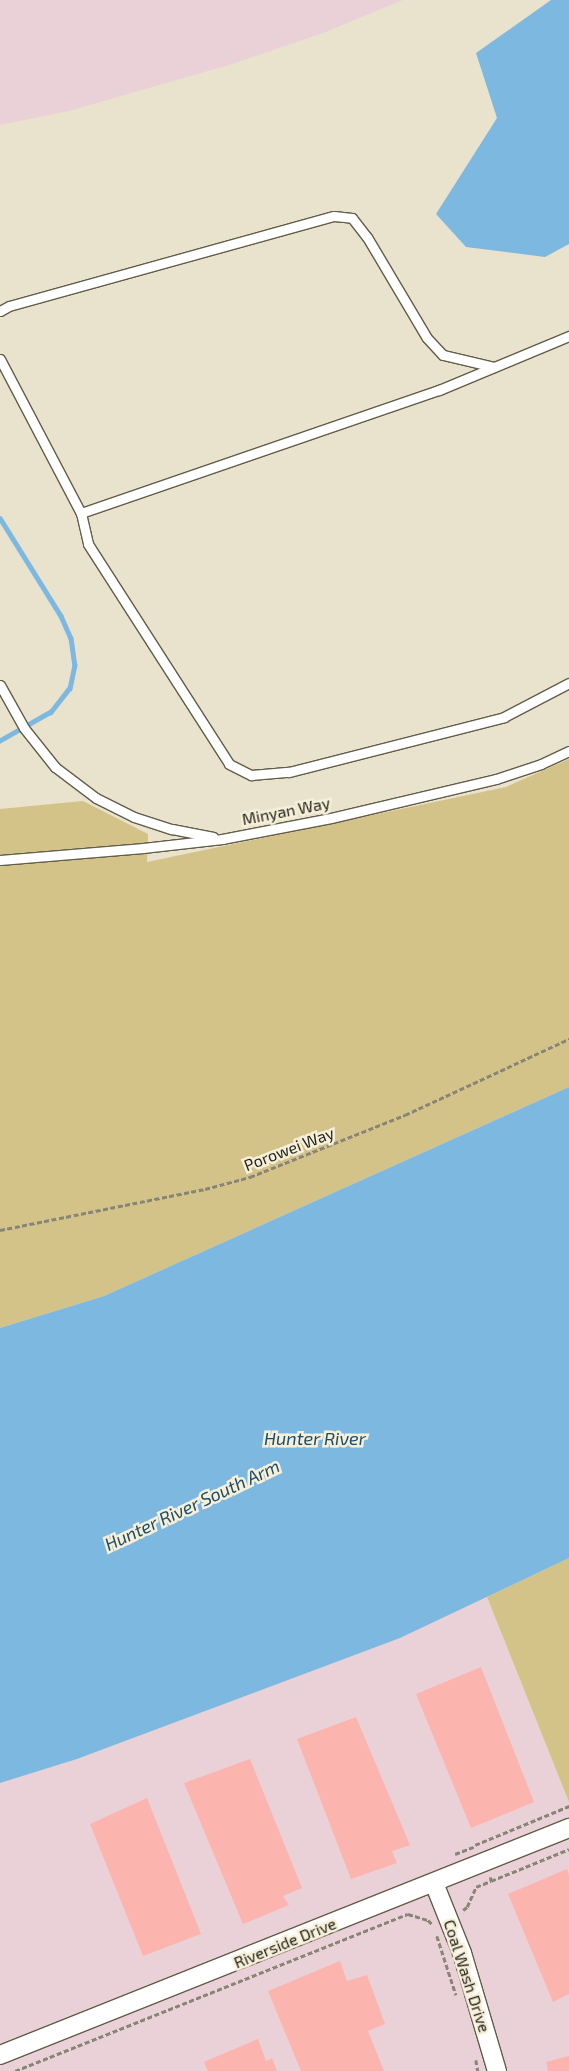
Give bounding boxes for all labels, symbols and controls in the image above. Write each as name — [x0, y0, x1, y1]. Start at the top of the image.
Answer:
street label: Minyan Way — [240, 793, 332, 829]
street label: Porowei Way — [241, 1123, 337, 1175]
water label: Hunter River — [264, 1427, 366, 1449]
water label: Hunter River South Arm — [101, 1455, 283, 1555]
street label: Riverside Drive — [231, 1914, 339, 1972]
street label: Coal Wash Drive — [440, 1917, 494, 2035]

